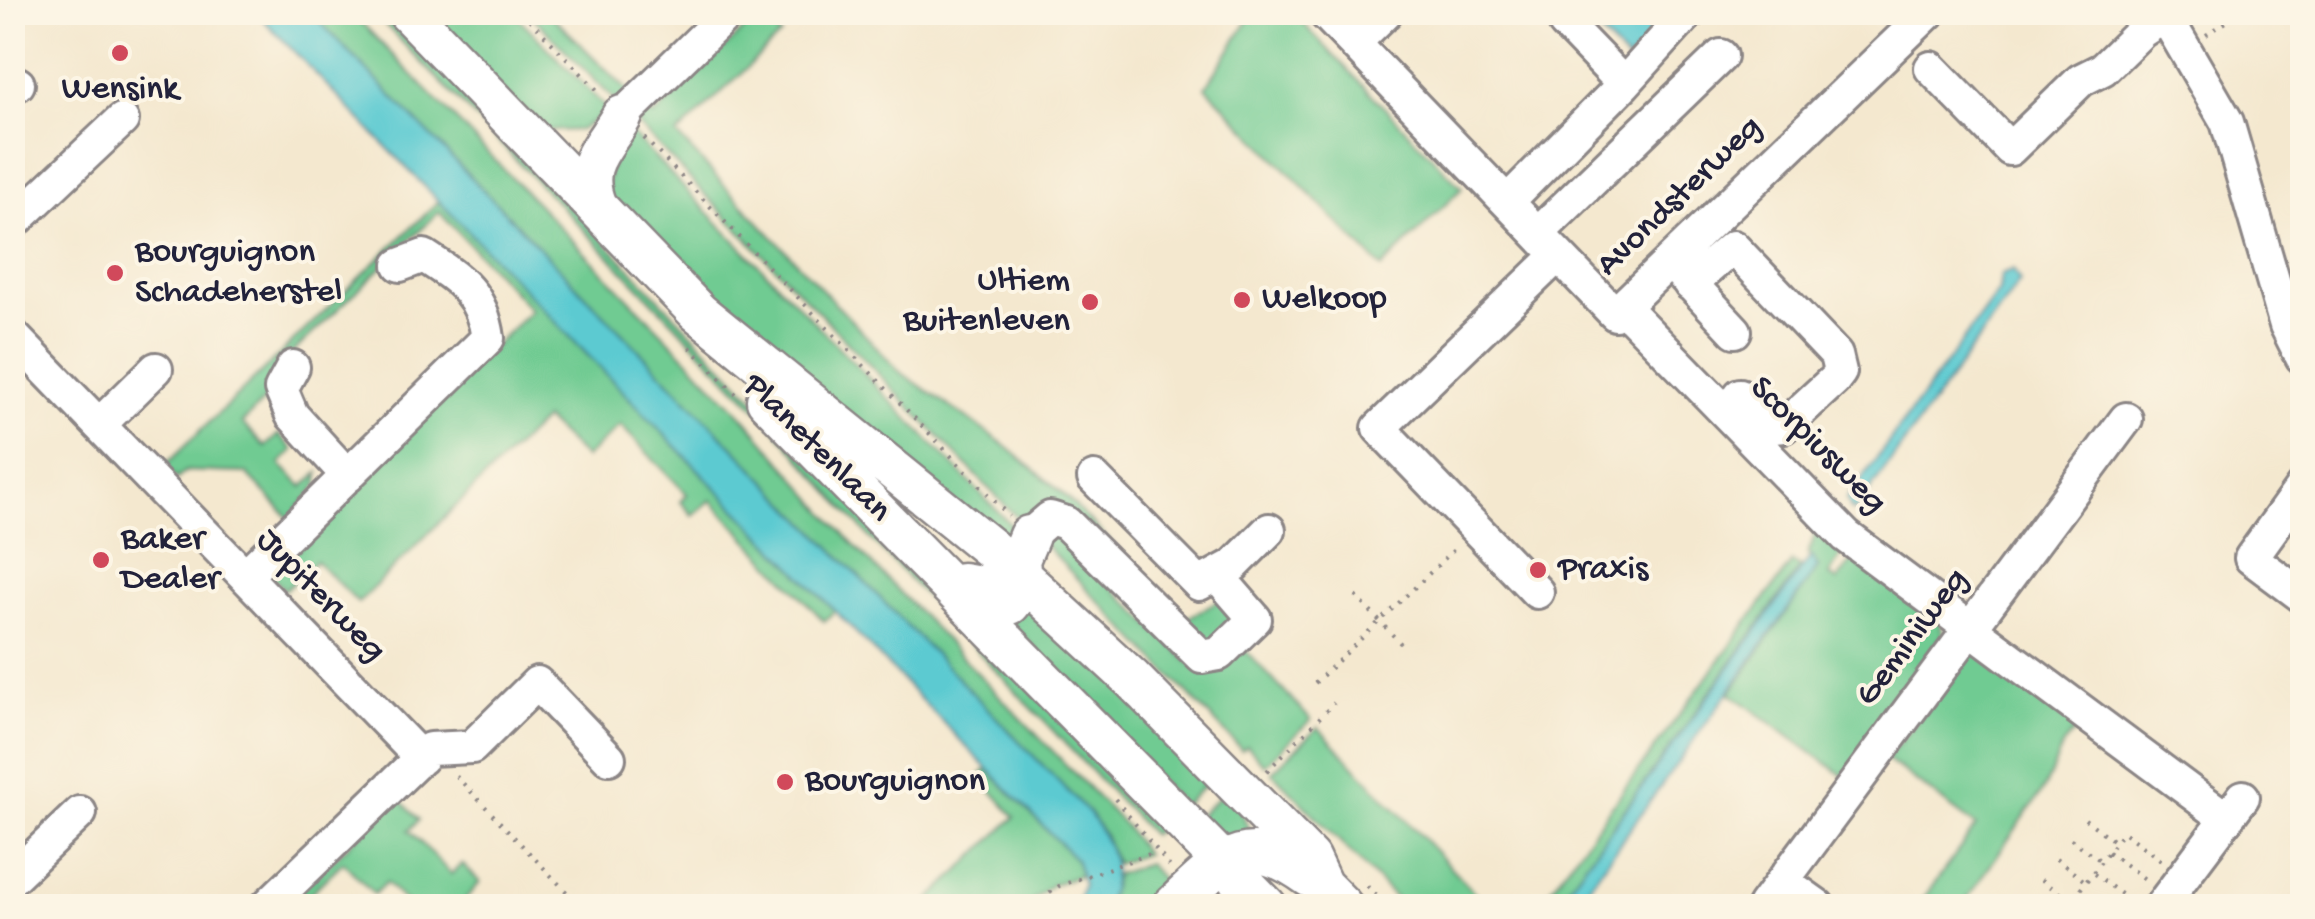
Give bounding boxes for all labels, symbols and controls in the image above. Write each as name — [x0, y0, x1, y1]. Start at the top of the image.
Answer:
marker: Wensink — [109, 42, 131, 64]
place label: Wensink — [61, 70, 182, 111]
street label: Avondsterweg — [1589, 108, 1771, 286]
place label: Bourguignon Schadeherstel — [134, 233, 342, 314]
marker: Bourguignon Schadeherstel — [104, 262, 126, 284]
place label: Ultiem Buitenleven — [902, 262, 1070, 343]
place label: Welkoop — [1262, 280, 1387, 321]
marker: Welkoop — [1231, 289, 1253, 311]
marker: Ultiem Buitenleven — [1079, 291, 1101, 313]
street label: Planetenlaan — [732, 365, 899, 532]
street label: Scorpiusweg — [1740, 369, 1894, 523]
place label: Baker Dealer — [119, 520, 222, 601]
street label: Jupiterweg — [246, 521, 394, 671]
marker: Baker Dealer — [90, 549, 112, 571]
place label: Praxis — [1557, 550, 1649, 591]
marker: Praxis — [1527, 559, 1549, 581]
street label: Geminiweg — [1848, 561, 1978, 715]
place label: Bourguignon — [804, 762, 985, 803]
marker: Bourguignon — [774, 771, 796, 793]

